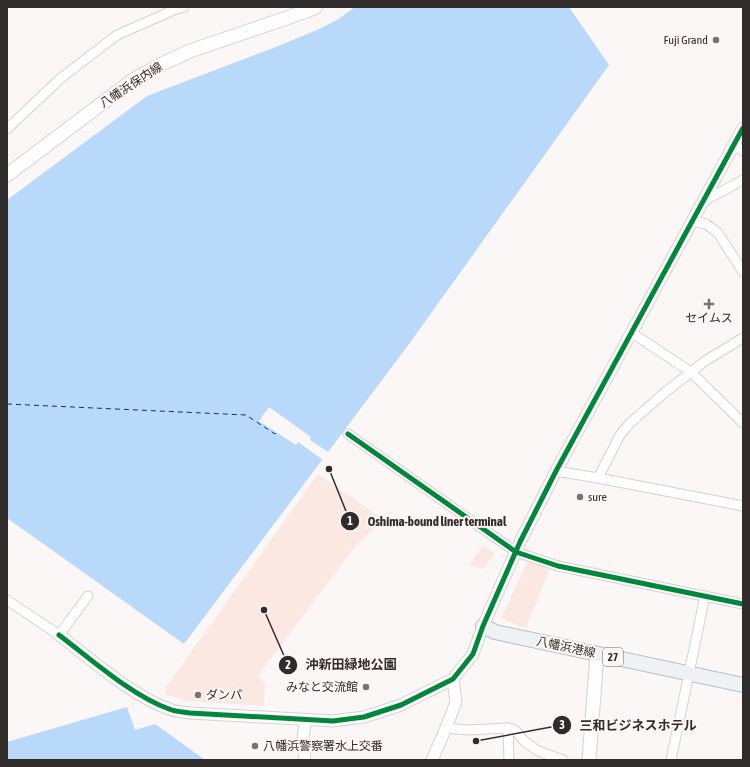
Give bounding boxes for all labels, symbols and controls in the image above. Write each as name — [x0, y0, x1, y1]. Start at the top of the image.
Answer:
place label: Fuji Grand — [664, 33, 708, 47]
marker: Fuji Grand — [711, 35, 721, 45]
street label: 八幡浜保内線 — [97, 60, 165, 110]
marker: セイムス — [704, 299, 714, 309]
place label: セイムス — [685, 311, 733, 325]
place label: sure — [588, 490, 607, 504]
marker: sure — [575, 492, 585, 502]
callout: Oshima-bound liner terminal — [340, 509, 515, 534]
text: 1 — [347, 514, 353, 528]
text: Oshima-bound liner terminal — [368, 514, 507, 529]
street label: 八幡浜港線 — [535, 634, 597, 660]
road number: 27 — [603, 648, 623, 666]
callout: 沖新田緑地公園 — [278, 652, 405, 677]
text: 沖新田緑地公園 — [305, 657, 397, 672]
text: 2 — [285, 658, 291, 672]
place label: みなと交流館 — [286, 680, 358, 694]
marker: みなと交流館 — [361, 682, 371, 692]
place label: ダンパ — [206, 688, 242, 702]
marker: ダンパ — [193, 690, 203, 700]
callout: 三和ビジネスホテル — [552, 713, 705, 738]
text: 3 — [559, 718, 565, 732]
text: 三和ビジネスホテル — [579, 718, 697, 733]
place label: 八幡浜警察署水上交番 — [263, 739, 383, 753]
marker: 八幡浜警察署水上交番 — [250, 741, 260, 751]

